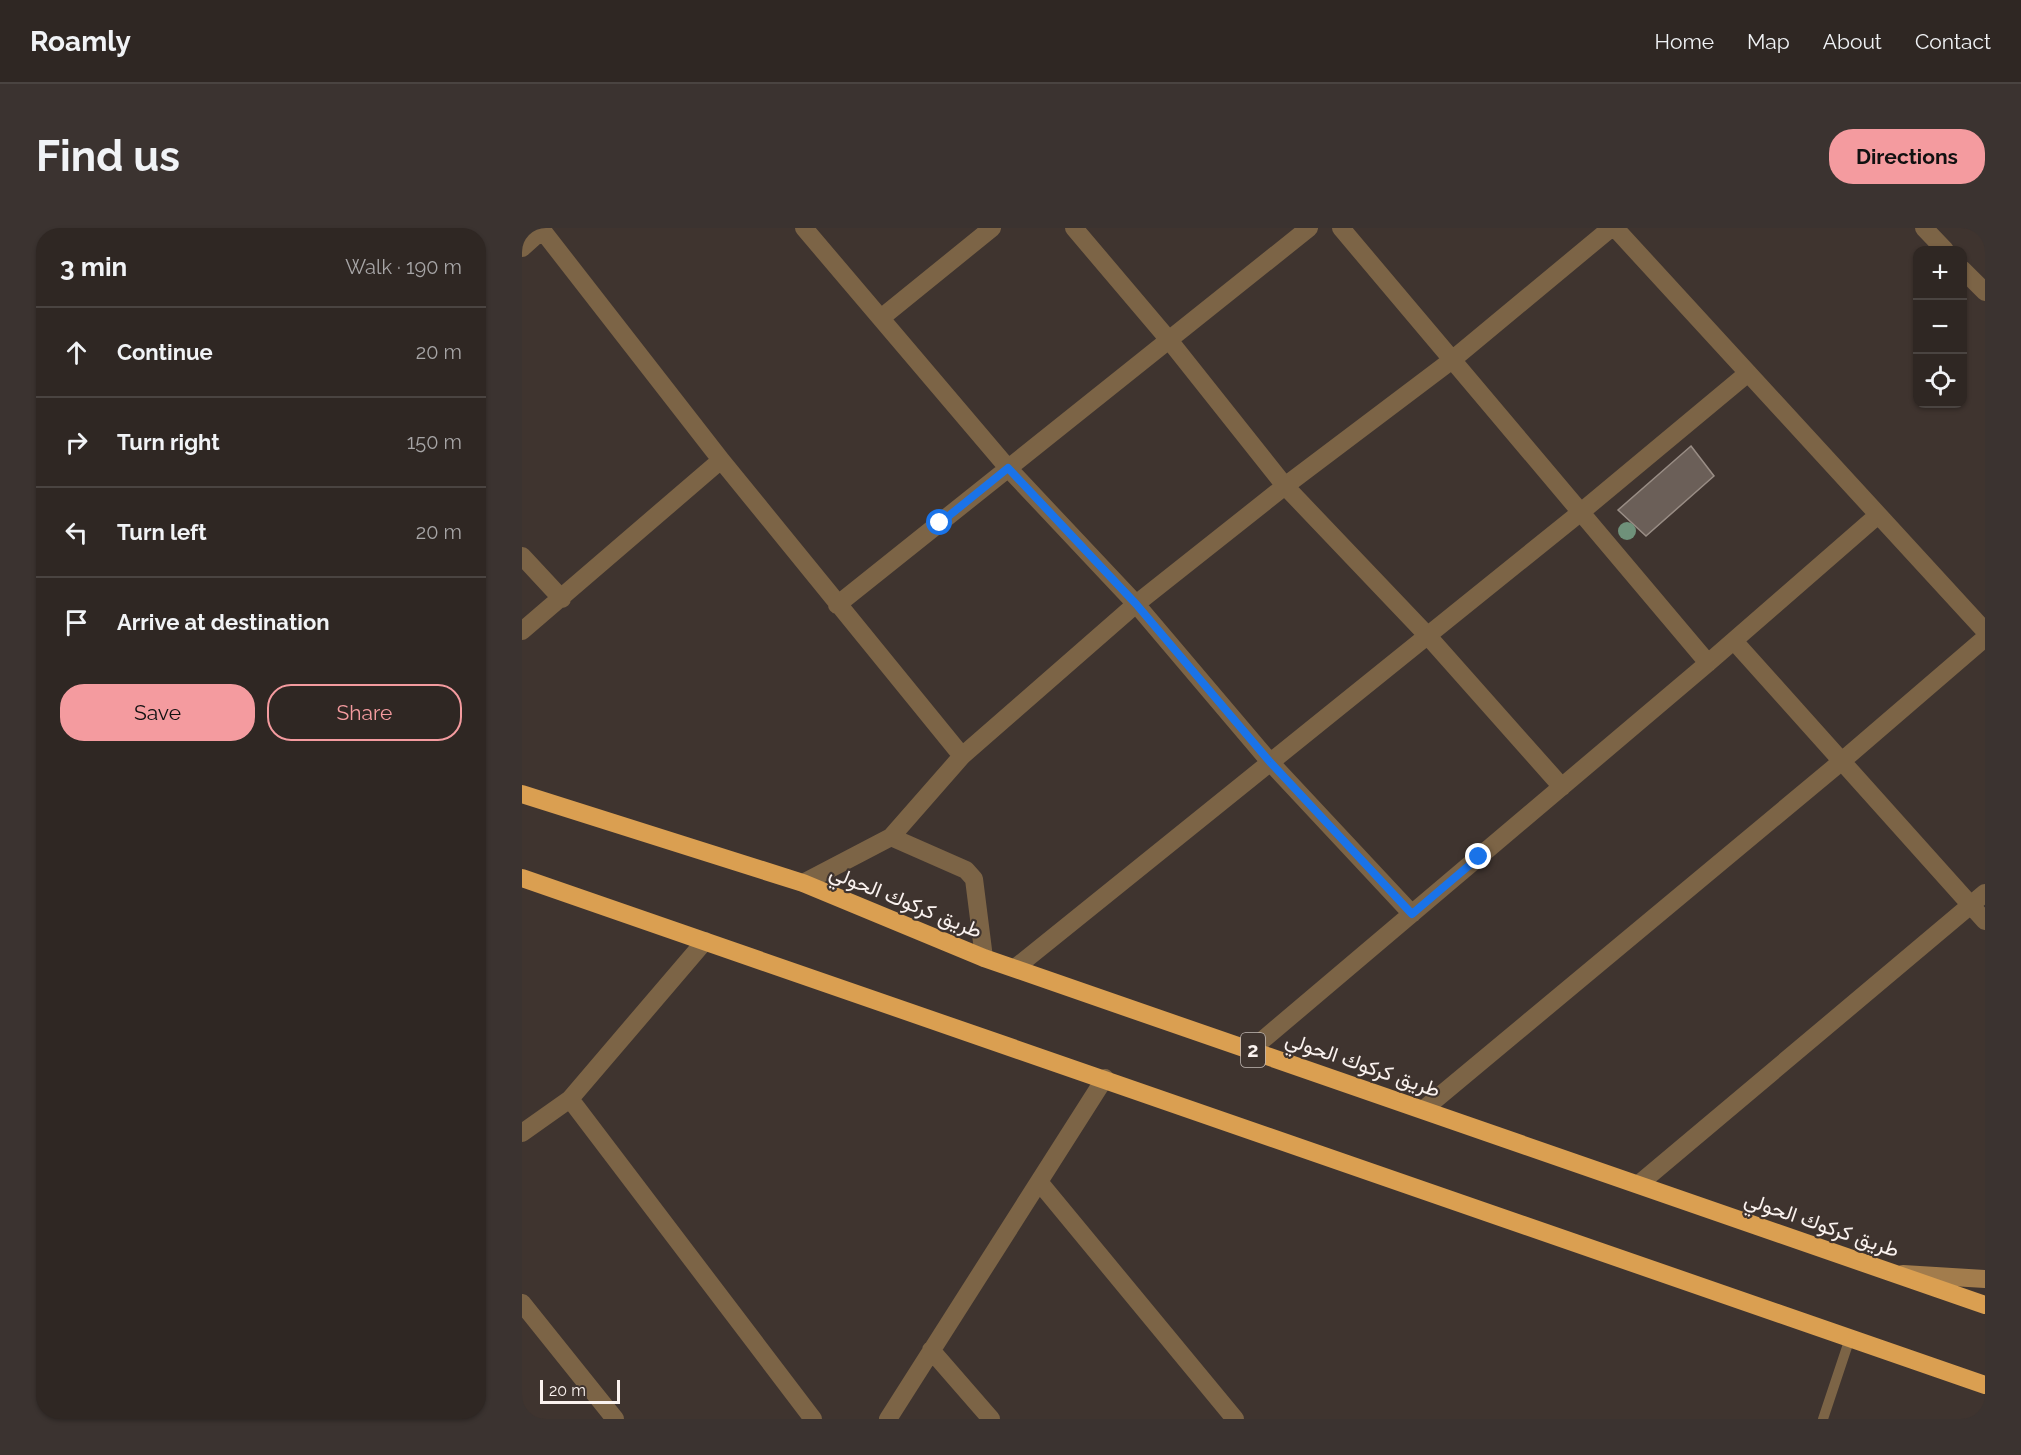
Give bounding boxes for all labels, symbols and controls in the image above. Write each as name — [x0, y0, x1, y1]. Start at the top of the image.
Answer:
text: Roamly — [30, 25, 131, 58]
text: Home — [1655, 29, 1714, 54]
text: Map — [1747, 29, 1790, 54]
text: About — [1823, 29, 1882, 54]
text: Contact — [1915, 29, 1991, 54]
button: Directions — [1829, 129, 1985, 184]
text: Find us — [36, 132, 180, 181]
map controls — [1913, 246, 1967, 408]
button: + — [1913, 246, 1967, 300]
text: 3 min — [60, 252, 127, 282]
text: Walk · 190 m — [345, 255, 462, 279]
button: − — [1913, 300, 1967, 354]
icon: ahead — [60, 336, 93, 369]
text: Continue — [117, 339, 213, 365]
text: 20 m — [416, 340, 462, 364]
button: locate — [1913, 354, 1967, 408]
icon: right — [60, 426, 93, 459]
text: Turn right — [117, 429, 220, 455]
text: 150 m — [407, 430, 462, 454]
route start — [926, 509, 952, 535]
icon: left — [60, 516, 93, 549]
text: Turn left — [117, 519, 207, 545]
text: 20 m — [416, 520, 462, 544]
icon: arrive — [60, 606, 93, 639]
text: Arrive at destination — [117, 609, 330, 635]
button: Save — [60, 684, 255, 741]
button: Share — [267, 684, 462, 741]
route end — [1465, 843, 1491, 869]
street label: طريق كركوك الحولي — [824, 859, 986, 948]
street label: طريق كركوك الحولي — [1281, 1026, 1444, 1107]
road number: 2 — [1241, 1033, 1265, 1067]
street label: طريق كركوك الحولي — [1740, 1186, 1903, 1267]
scale bar — [540, 1377, 620, 1404]
text: 20 m — [549, 1381, 586, 1400]

